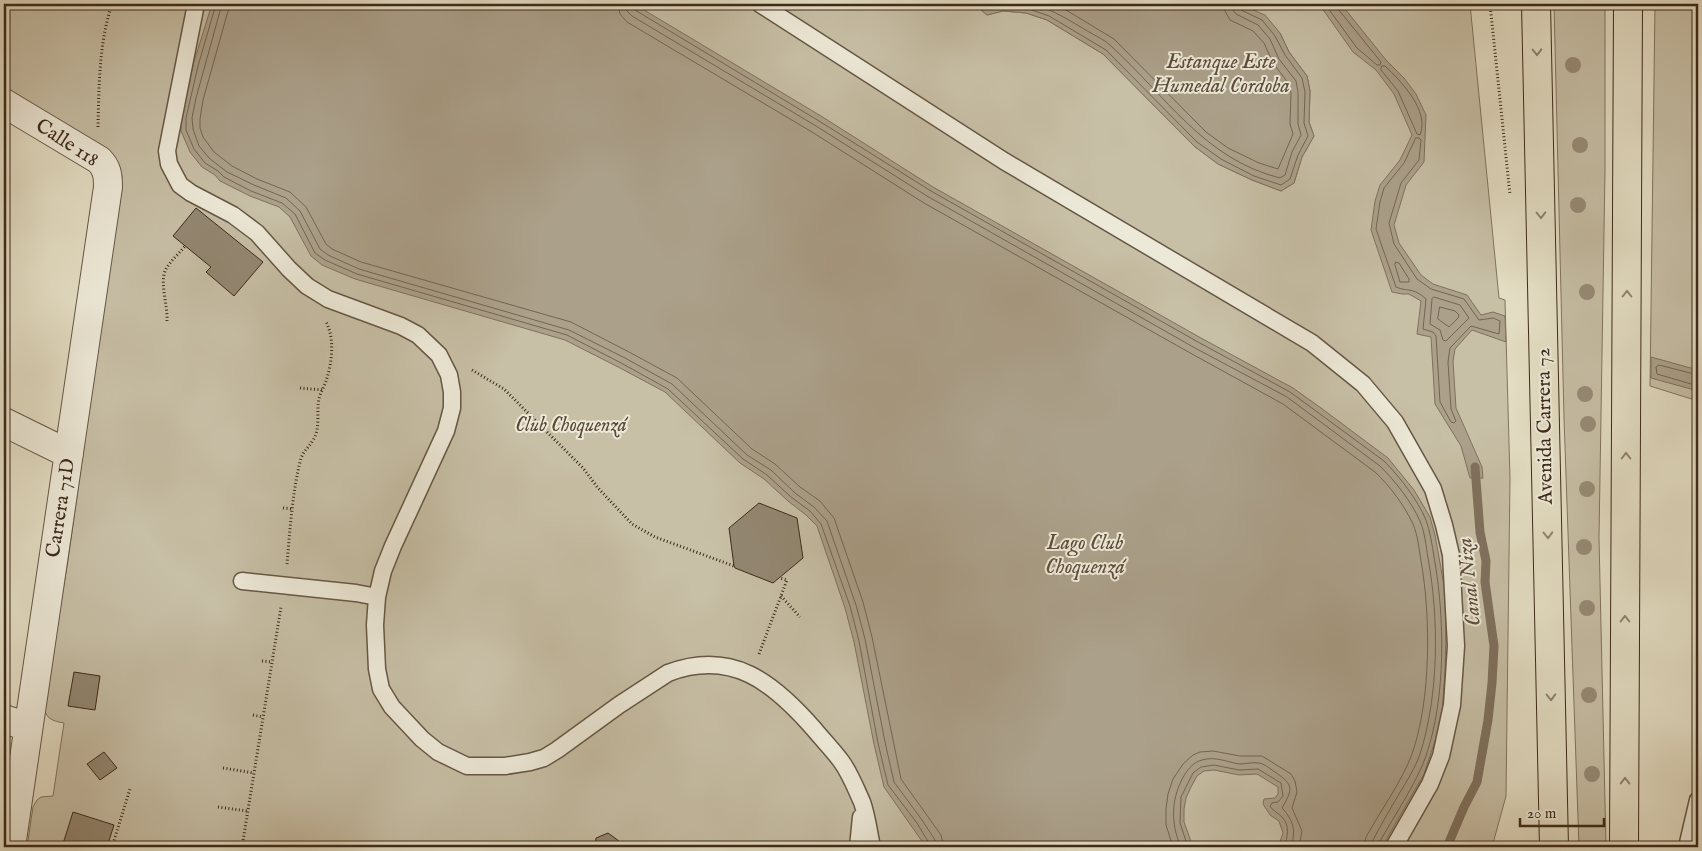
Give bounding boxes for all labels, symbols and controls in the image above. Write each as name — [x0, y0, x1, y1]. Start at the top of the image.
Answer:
water label: Estanque Este Humedal Cordoba — [1151, 49, 1290, 100]
one-way arrow — [1532, 49, 1542, 57]
street label: Calle 118 — [31, 113, 103, 173]
one-way arrow — [1535, 211, 1546, 219]
one-way arrow — [1622, 289, 1632, 297]
street label: Avenida Carrera 72 — [1531, 348, 1559, 505]
park label: Club Choquenzá — [515, 413, 629, 438]
one-way arrow — [1621, 452, 1631, 460]
street label: Carrera 71D — [41, 457, 81, 559]
water label: Lago Club Choquenzá — [1045, 530, 1127, 581]
one-way arrow — [1542, 531, 1553, 539]
water label: Canal Niza — [1452, 536, 1488, 628]
one-way arrow — [1620, 614, 1630, 622]
one-way arrow — [1546, 694, 1556, 702]
one-way arrow — [1620, 777, 1630, 784]
scale bar — [1520, 796, 1603, 828]
text: 20 m — [1527, 804, 1557, 823]

